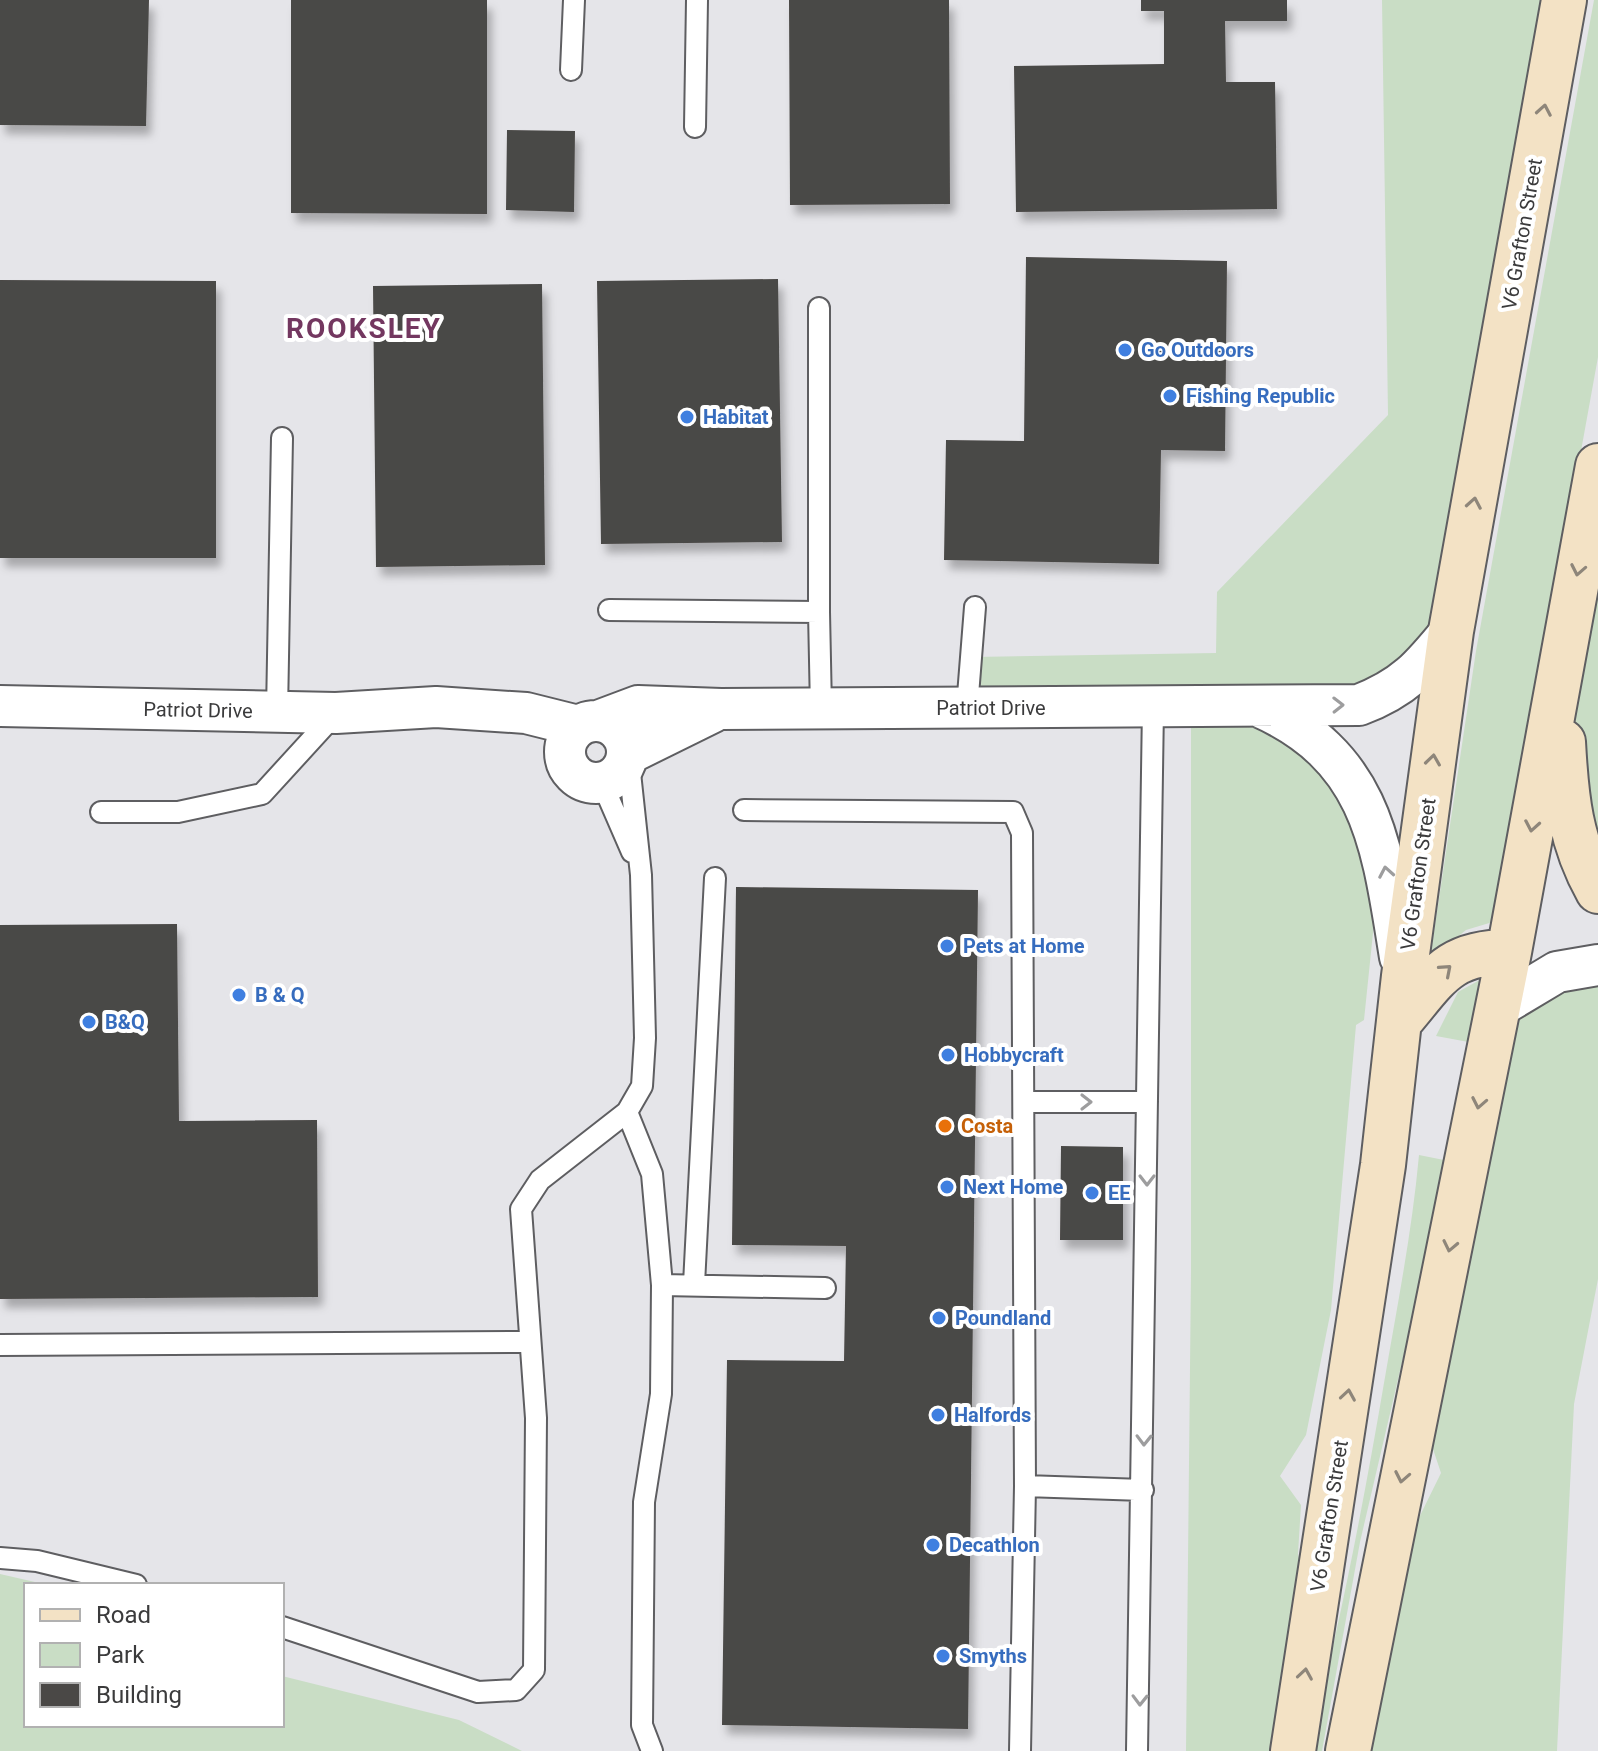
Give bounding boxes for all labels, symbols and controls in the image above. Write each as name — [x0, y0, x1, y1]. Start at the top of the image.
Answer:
one-way arrow — [1535, 103, 1552, 117]
street label: V6 Grafton Street — [1497, 156, 1547, 312]
district label: ROOKSLEY — [286, 312, 442, 345]
place label: Go Outdoors — [1141, 338, 1254, 362]
marker: Go Outdoors — [1116, 341, 1134, 359]
place label: Fishing Republic — [1186, 384, 1335, 408]
marker: Fishing Republic — [1161, 387, 1179, 405]
place label: Habitat — [703, 405, 769, 429]
marker: Habitat — [678, 408, 696, 426]
one-way arrow — [1464, 497, 1481, 510]
one-way arrow — [1571, 563, 1588, 577]
street label: Patriot Drive — [936, 696, 1046, 720]
one-way arrow — [1332, 696, 1345, 714]
street label: Patriot Drive — [143, 697, 253, 723]
one-way arrow — [1424, 753, 1441, 767]
street label: V6 Grafton Street — [1395, 796, 1441, 952]
one-way arrow — [1524, 819, 1541, 832]
one-way arrow — [1378, 865, 1395, 878]
place label: Pets at Home — [963, 934, 1085, 958]
marker: Pets at Home — [938, 937, 956, 955]
one-way arrow — [1437, 965, 1451, 980]
place label: B & Q — [255, 983, 305, 1007]
marker: B & Q — [230, 986, 248, 1004]
place label: B&Q — [105, 1010, 145, 1034]
marker: B&Q — [80, 1013, 98, 1031]
place label: Hobbycraft — [964, 1043, 1064, 1067]
marker: Hobbycraft — [939, 1046, 957, 1064]
one-way arrow — [1080, 1093, 1093, 1111]
one-way arrow — [1471, 1097, 1488, 1110]
place label: Costa — [961, 1114, 1013, 1138]
marker: Costa — [936, 1117, 954, 1135]
one-way arrow — [1138, 1174, 1156, 1187]
place label: Next Home — [963, 1175, 1064, 1199]
marker: Next Home — [938, 1178, 956, 1196]
place label: EE — [1108, 1181, 1131, 1205]
marker: EE — [1083, 1184, 1101, 1202]
one-way arrow — [1442, 1239, 1459, 1252]
place label: Poundland — [955, 1306, 1051, 1330]
marker: Poundland — [930, 1309, 948, 1327]
one-way arrow — [1339, 1388, 1356, 1401]
place label: Halfords — [954, 1403, 1031, 1427]
marker: Halfords — [929, 1406, 947, 1424]
one-way arrow — [1135, 1434, 1153, 1447]
street label: V6 Grafton Street — [1305, 1438, 1353, 1594]
one-way arrow — [1395, 1471, 1412, 1484]
place label: Decathlon — [949, 1533, 1040, 1557]
marker: Decathlon — [924, 1536, 942, 1554]
legend — [24, 1583, 284, 1727]
text: Road — [96, 1601, 151, 1629]
text: Park — [96, 1641, 145, 1669]
place label: Smyths — [959, 1644, 1027, 1668]
marker: Smyths — [934, 1647, 952, 1665]
one-way arrow — [1295, 1667, 1312, 1681]
text: Building — [96, 1681, 182, 1709]
one-way arrow — [1131, 1694, 1148, 1707]

